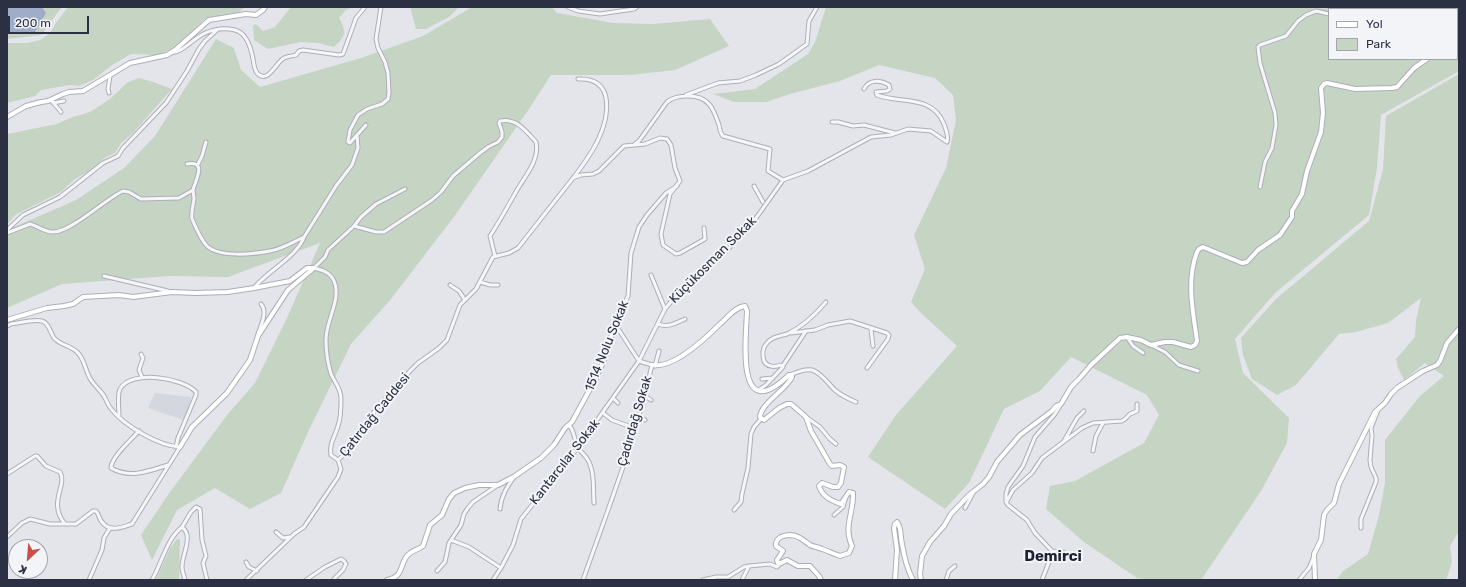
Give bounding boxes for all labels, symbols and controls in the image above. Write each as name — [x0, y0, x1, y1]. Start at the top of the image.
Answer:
scale bar — [10, 8, 91, 34]
legend — [1328, 8, 1458, 60]
text: 200 m — [15, 16, 51, 30]
text: Yol — [1366, 17, 1383, 31]
text: Park — [1366, 37, 1391, 51]
street label: Küçükosman Sokak — [666, 213, 760, 307]
street label: 1514 Nolu Sokak — [582, 298, 632, 394]
street label: Çatırdağ Caddesi — [337, 370, 413, 460]
street label: Çadırdağ Sokak — [615, 374, 655, 468]
street label: Kantarcılar Sokak — [527, 416, 603, 508]
north arrow — [8, 539, 48, 579]
district label: Demirci — [1024, 548, 1082, 566]
text: K — [17, 562, 29, 577]

